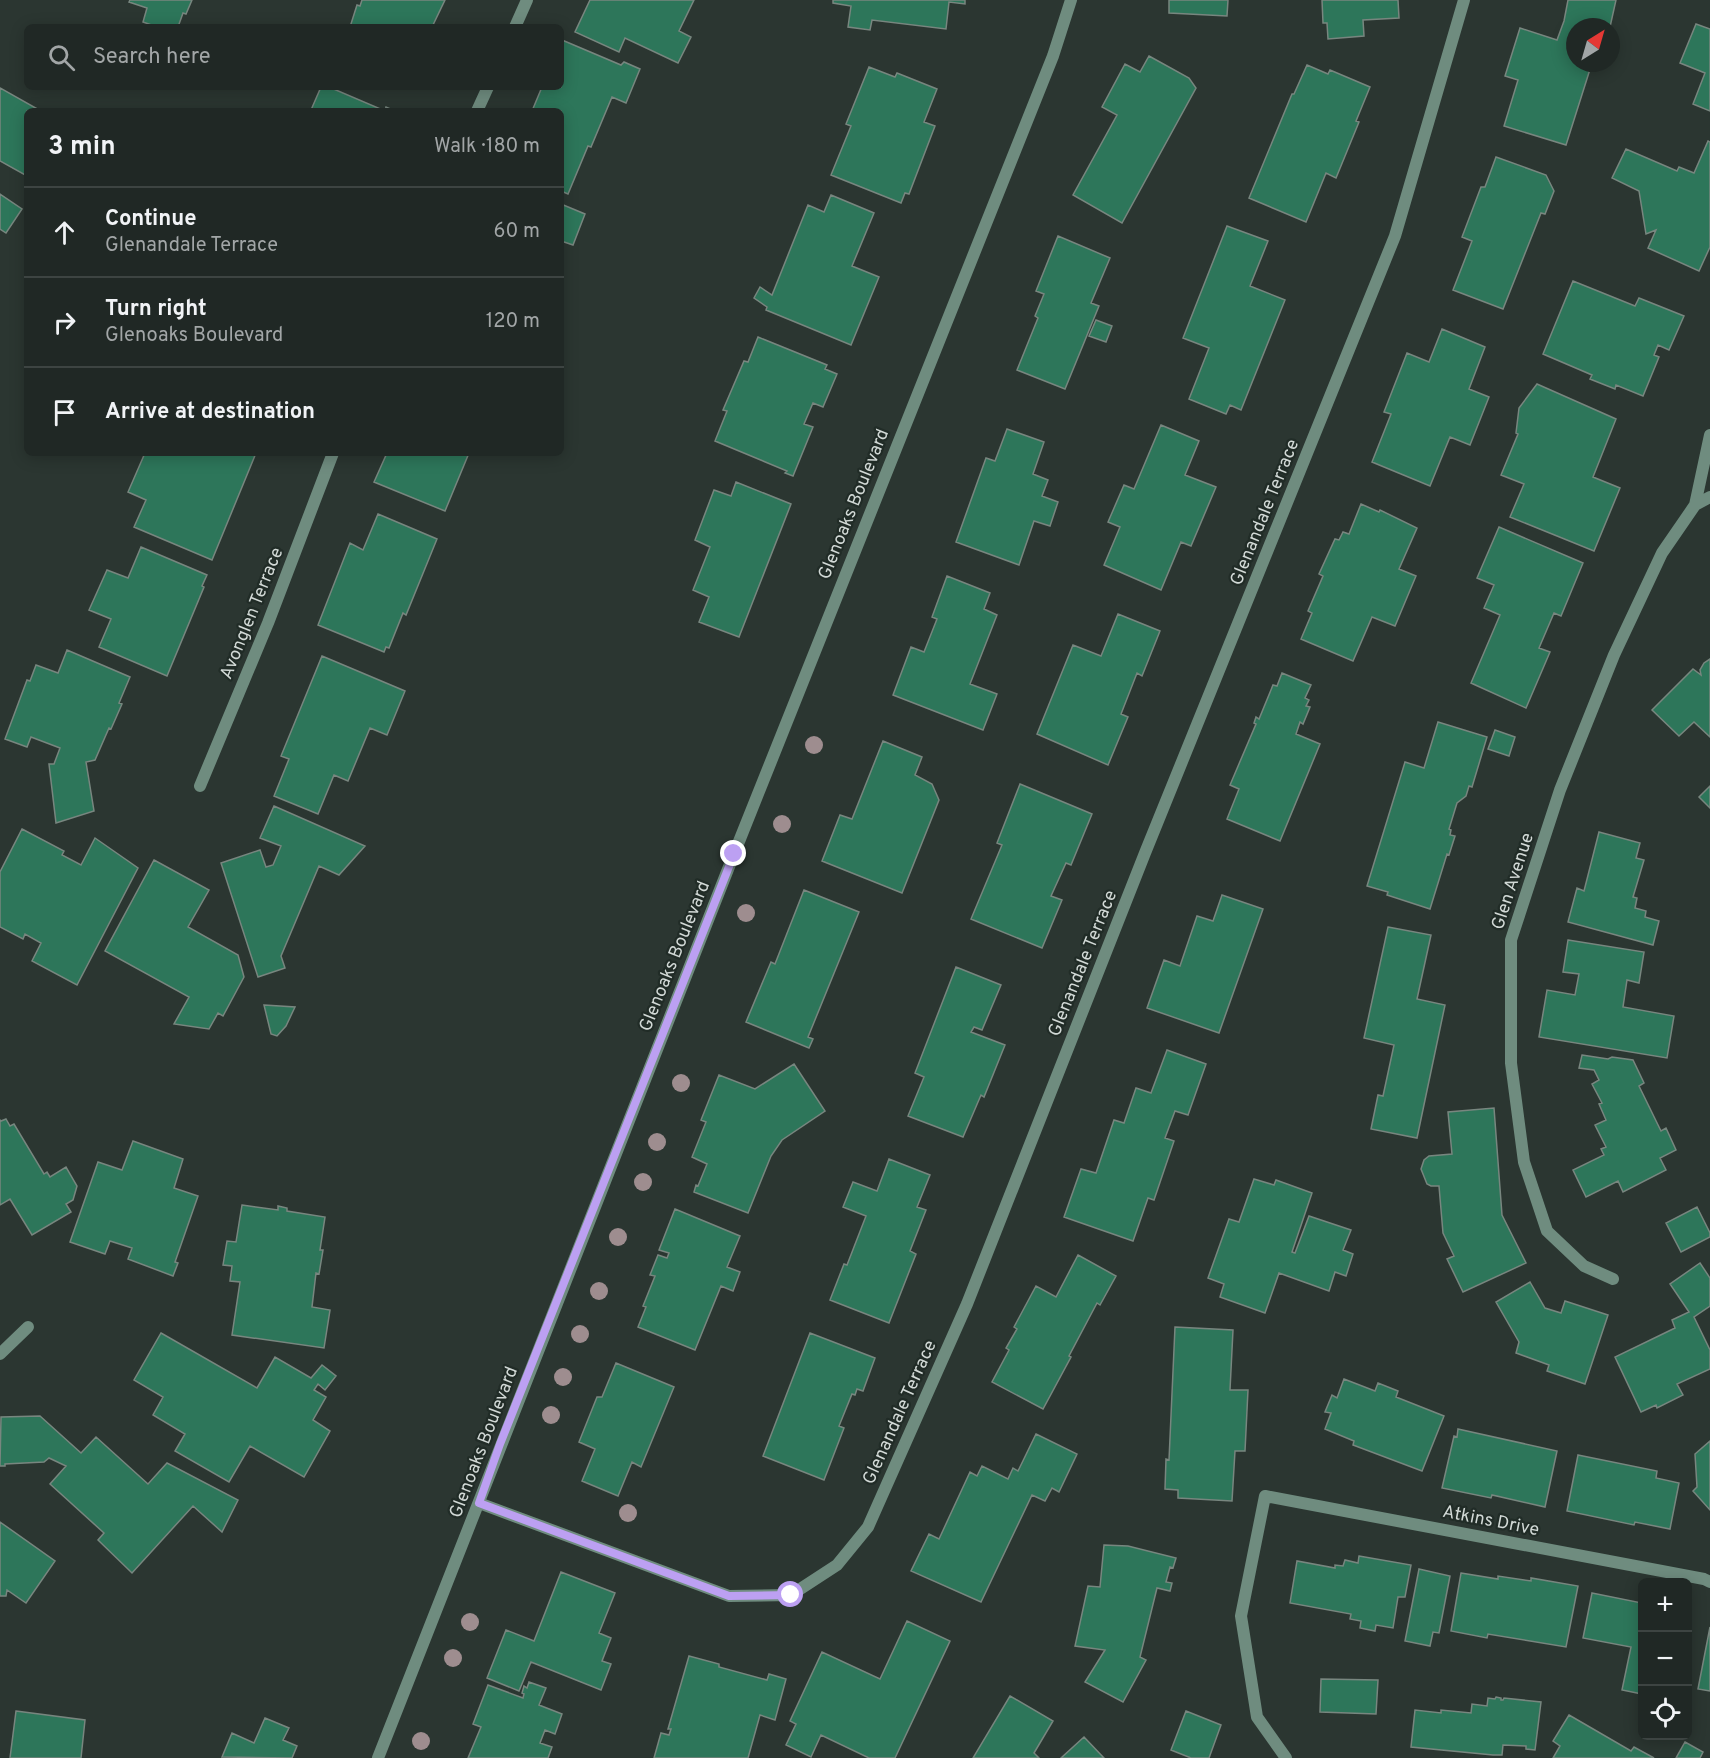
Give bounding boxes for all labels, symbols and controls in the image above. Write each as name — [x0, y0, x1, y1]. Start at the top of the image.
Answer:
north arrow — [1566, 18, 1620, 72]
search box — [24, 24, 564, 90]
icon: search — [45, 41, 78, 74]
text: Search here — [93, 44, 211, 71]
text: 3 min — [48, 131, 116, 164]
text: Walk · 180 m — [434, 134, 540, 160]
text: Continue — [105, 206, 196, 233]
icon: ahead — [48, 216, 81, 249]
text: 60 m — [494, 219, 540, 245]
text: Glenandale Terrace — [105, 233, 278, 259]
text: Turn right — [105, 296, 207, 323]
icon: right — [48, 306, 81, 339]
text: 120 m — [486, 309, 540, 335]
text: Glenoaks Boulevard — [105, 323, 283, 349]
icon: arrive — [48, 396, 81, 429]
text: Arrive at destination — [105, 399, 315, 426]
street label: Glenoaks Boulevard — [814, 426, 895, 583]
street label: Glenandale Terrace — [1226, 436, 1305, 589]
street label: Avonglen Terrace — [215, 544, 289, 683]
street label: Glen Avenue — [1487, 830, 1540, 933]
route end — [720, 840, 746, 866]
street label: Glenoaks Boulevard — [635, 878, 716, 1035]
street label: Glenandale Terrace — [1044, 887, 1123, 1040]
street label: Glenandale Terrace — [858, 1337, 943, 1488]
street label: Glenoaks Boulevard — [445, 1364, 524, 1522]
street label: Atkins Drive — [1440, 1501, 1541, 1542]
map controls — [1638, 1578, 1692, 1740]
button: + — [1638, 1578, 1692, 1632]
route start — [777, 1581, 803, 1607]
button: − — [1638, 1632, 1692, 1686]
button: locate — [1638, 1686, 1692, 1740]

